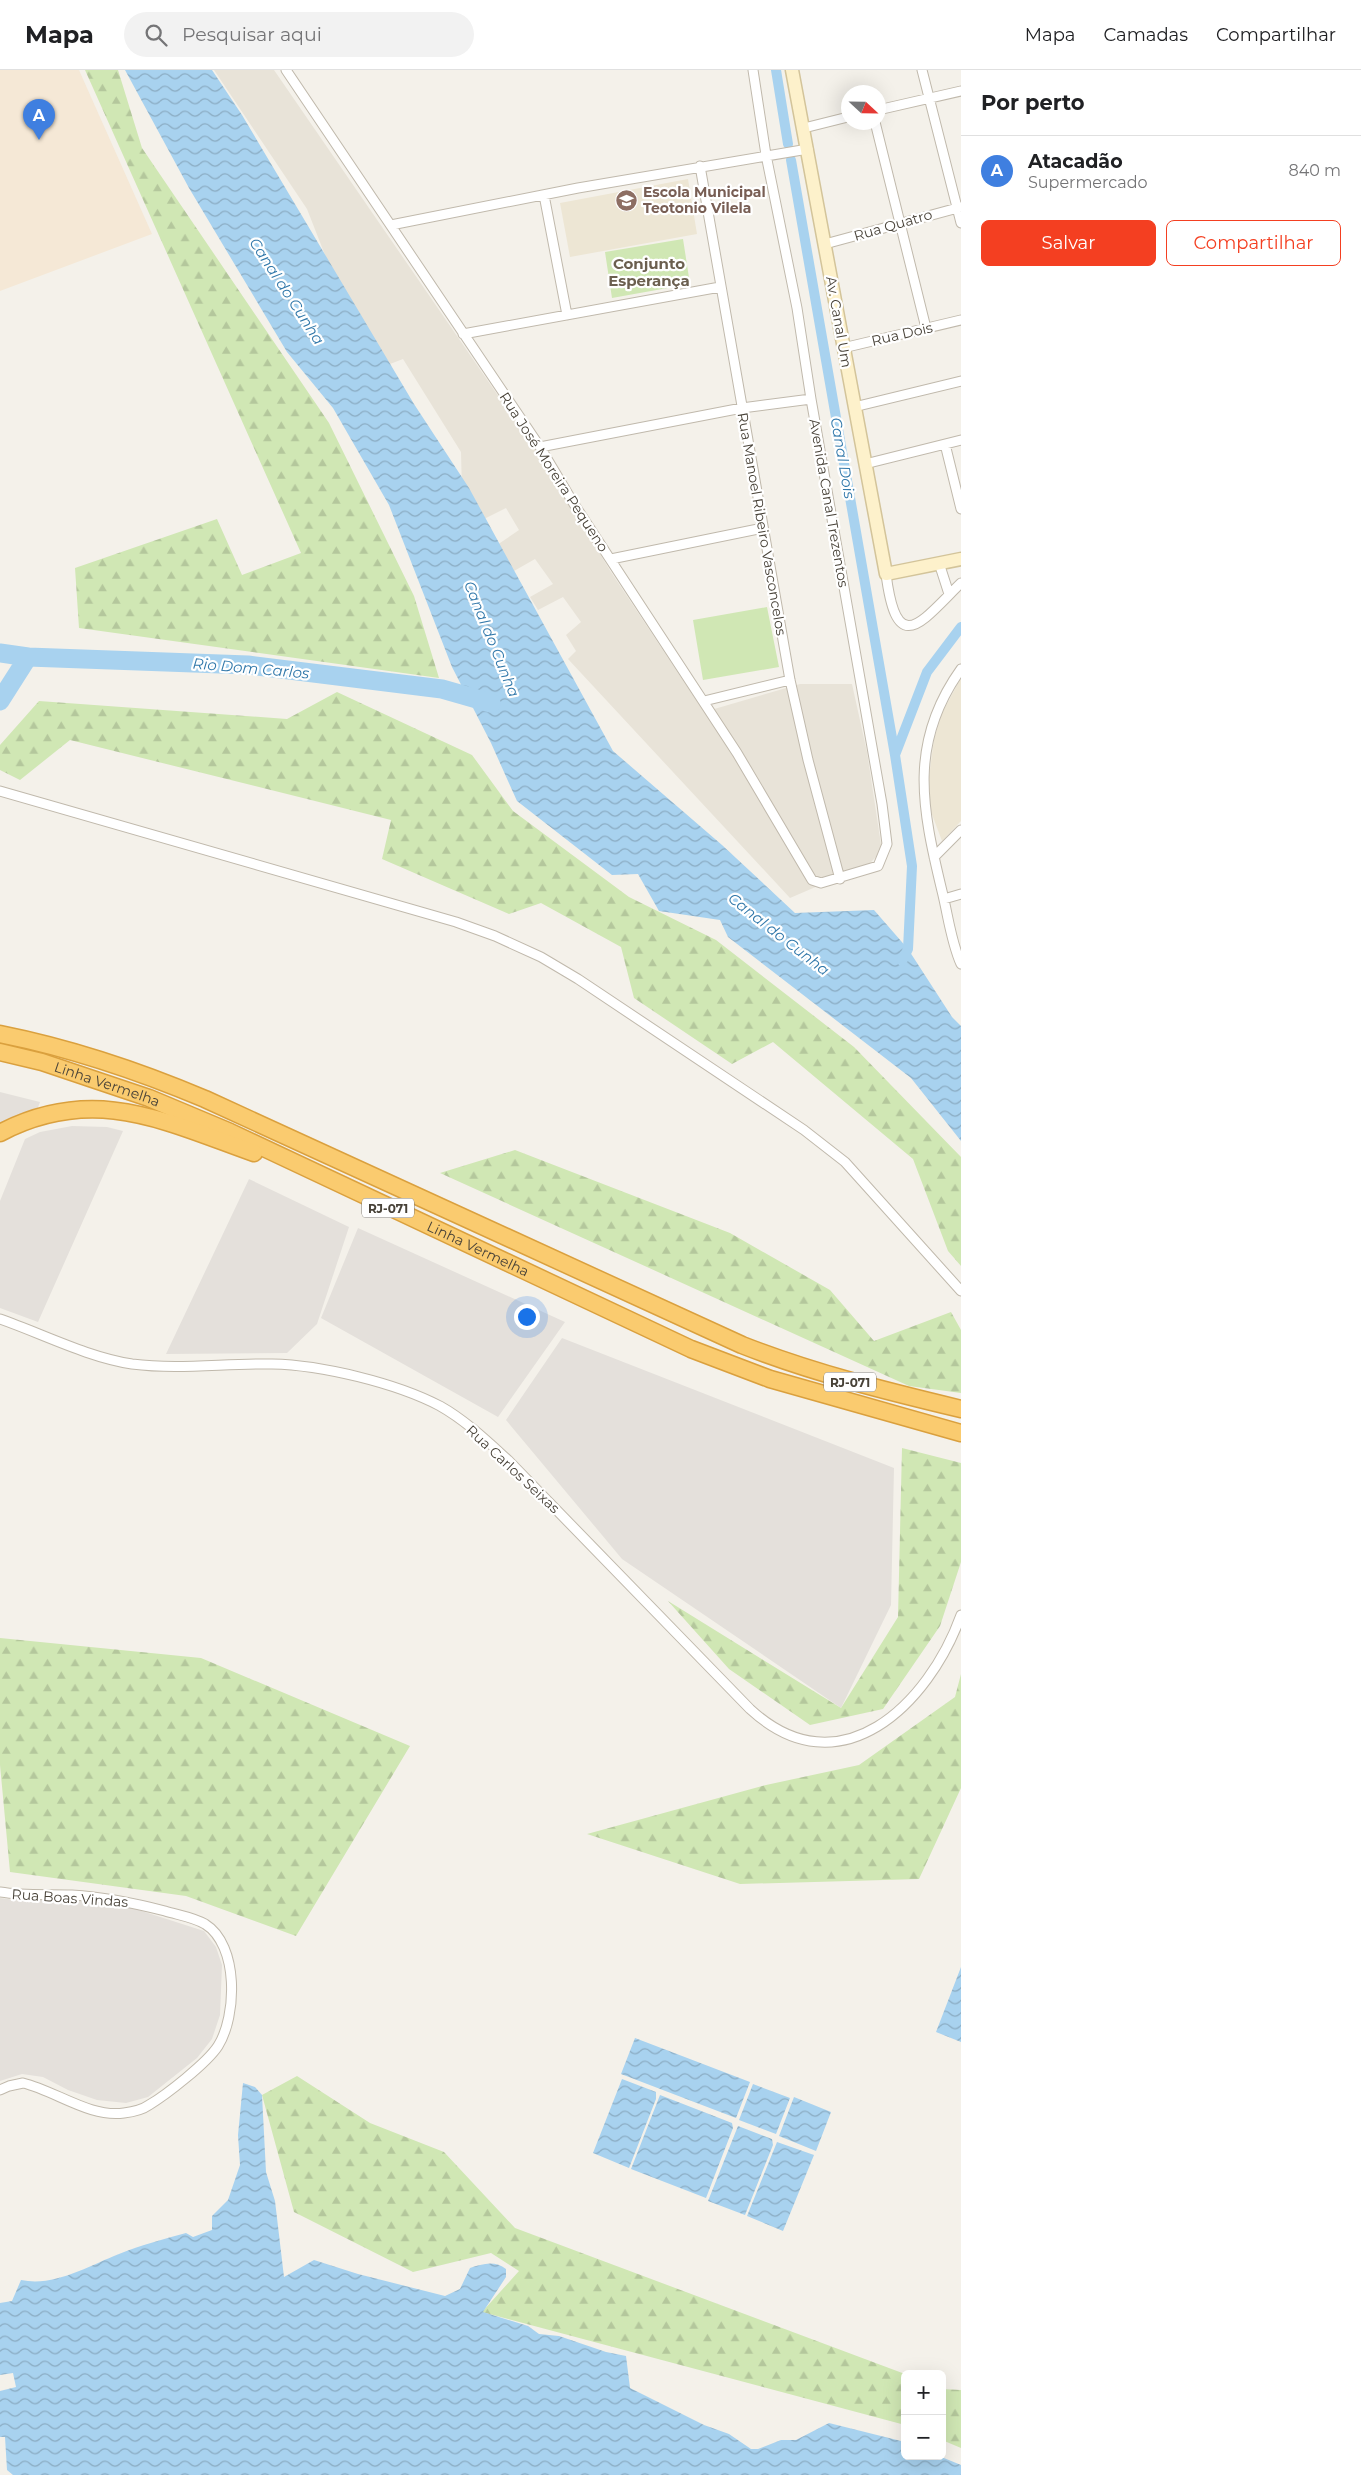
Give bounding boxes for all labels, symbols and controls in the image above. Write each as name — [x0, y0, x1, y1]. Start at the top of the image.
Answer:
search box — [124, 12, 474, 57]
text: Mapa — [25, 20, 94, 49]
icon: search — [142, 21, 170, 49]
text: Pesquisar aqui — [182, 23, 322, 46]
text: Mapa — [1025, 24, 1075, 46]
text: Camadas — [1103, 24, 1188, 46]
text: Compartilhar — [1216, 24, 1336, 46]
north arrow — [841, 85, 886, 130]
text: Por perto — [981, 90, 1085, 115]
pin: A — [23, 99, 55, 140]
text: Atacadão — [1028, 150, 1123, 173]
text: A — [991, 161, 1003, 180]
text: 840 m — [1288, 161, 1341, 180]
text: Supermercado — [1028, 173, 1148, 192]
place label: Escola Municipal Teotonio Vilela — [643, 183, 766, 217]
school or university icon: Escola Municipal Teotonio Vilela — [615, 188, 639, 212]
street label: Rua Quatro — [852, 205, 935, 245]
button: Salvar — [981, 220, 1156, 266]
button: Compartilhar — [1166, 220, 1341, 266]
water label: Canal do Cunha — [245, 234, 329, 348]
district label: Conjunto Esperança — [608, 254, 690, 290]
street label: Av. Canal Um — [822, 275, 856, 369]
street label: Rua Dois — [870, 318, 935, 350]
street label: Rua José Moreira Pequeno — [496, 389, 613, 555]
street label: Rua Manoel Ribeiro Vasconcelos — [733, 411, 791, 637]
water label: Canal Dois — [827, 416, 860, 501]
street label: Avenida Canal Trezentos — [805, 417, 853, 589]
water label: Canal do Cunha — [460, 578, 524, 700]
water label: Rio Dom Carlos — [192, 653, 311, 683]
water label: Canal do Cunha — [725, 889, 833, 979]
street label: Linha Vermelha — [52, 1058, 163, 1111]
road number: RJ-071 — [362, 1198, 414, 1218]
street label: Linha Vermelha — [424, 1217, 532, 1280]
your location — [514, 1304, 540, 1330]
road number: RJ-071 — [824, 1372, 876, 1391]
street label: Rua Carlos Seixas — [462, 1421, 564, 1517]
street label: Rua Boas Vindas — [11, 1885, 129, 1911]
map controls — [901, 2370, 946, 2460]
button: + — [901, 2370, 946, 2415]
button: − — [901, 2415, 946, 2460]

